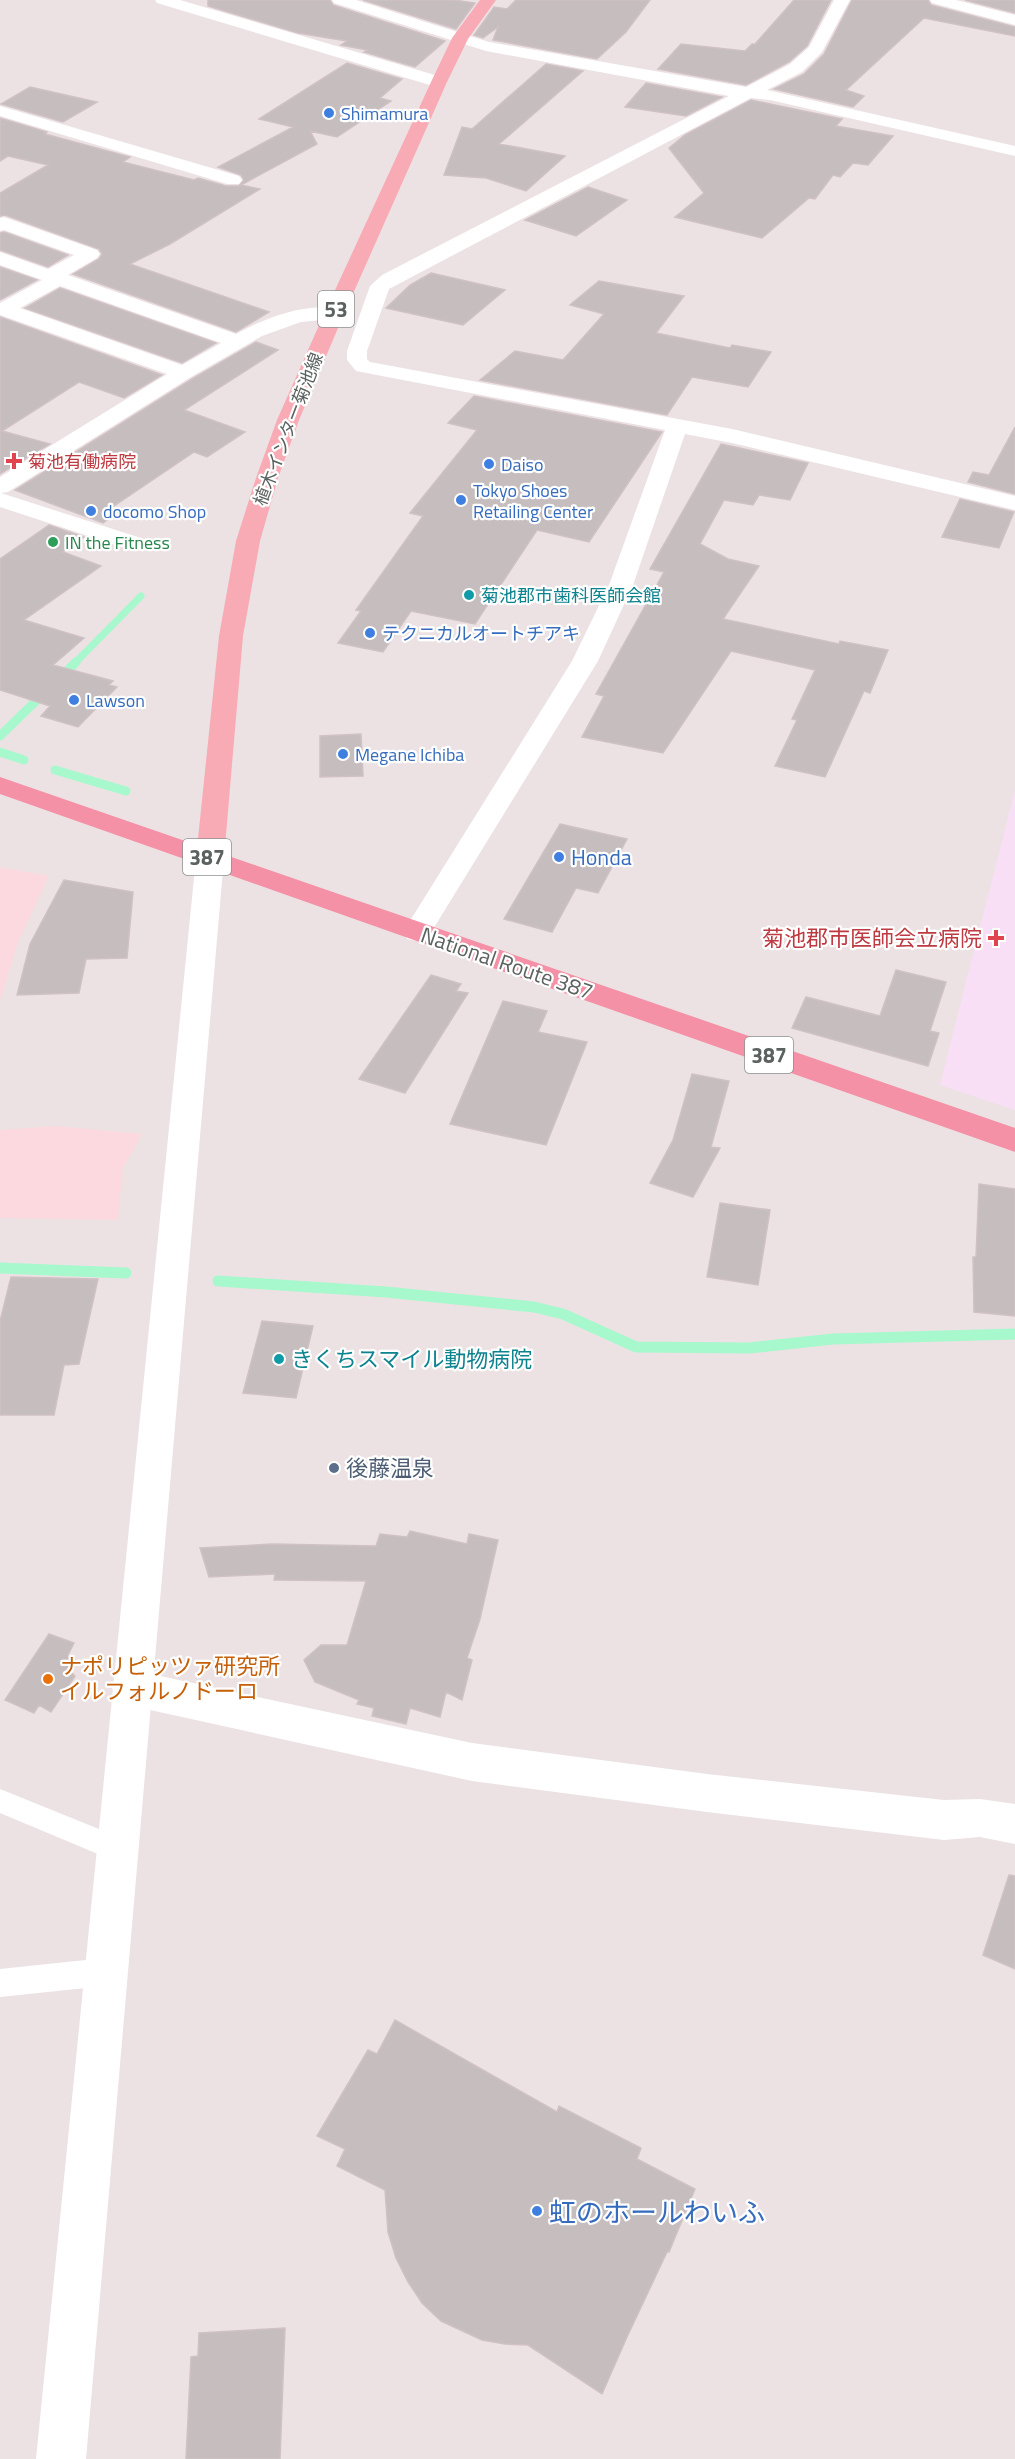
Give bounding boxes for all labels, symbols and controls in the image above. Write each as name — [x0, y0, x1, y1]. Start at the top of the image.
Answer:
place label: Shimamura — [341, 100, 428, 127]
marker: Shimamura — [322, 106, 336, 120]
road number: 53 — [318, 291, 354, 327]
street label: 植木インター菊池線 — [246, 349, 330, 509]
place label: 菊池有働病院 — [28, 448, 136, 475]
place label: Daiso — [501, 451, 543, 478]
marker: 菊池有働病院 — [5, 452, 23, 470]
marker: Daiso — [482, 457, 496, 471]
place label: Tokyo Shoes Retailing Center — [473, 477, 593, 525]
marker: Tokyo Shoes Retailing Center — [454, 493, 468, 507]
place label: docomo Shop — [103, 498, 206, 525]
marker: docomo Shop — [84, 504, 98, 518]
place label: IN the Fitness — [65, 529, 170, 556]
marker: IN the Fitness — [46, 535, 60, 549]
place label: 菊池郡市歯科医師会館 — [481, 582, 661, 609]
marker: 菊池郡市歯科医師会館 — [462, 588, 476, 602]
place label: テクニカルオートチアキ — [382, 620, 580, 647]
marker: テクニカルオートチアキ — [363, 626, 377, 640]
place label: Lawson — [86, 687, 145, 714]
marker: Lawson — [67, 693, 81, 707]
place label: Megane Ichiba — [355, 741, 464, 768]
marker: Megane Ichiba — [336, 747, 350, 761]
road number: 387 — [183, 839, 231, 875]
place label: Honda — [571, 840, 632, 874]
marker: Honda — [552, 850, 566, 864]
street label: National Route 387 — [416, 918, 598, 1008]
place label: 菊池郡市医師会立病院 — [762, 921, 982, 955]
marker: 菊池郡市医師会立病院 — [987, 929, 1005, 947]
road number: 387 — [745, 1037, 793, 1073]
place label: きくちスマイル動物病院 — [291, 1342, 532, 1376]
marker: きくちスマイル動物病院 — [272, 1352, 286, 1366]
place label: 後藤温泉 — [346, 1451, 434, 1485]
marker: 後藤温泉 — [327, 1461, 341, 1475]
place label: ナポリピッツァ研究所 イルフォルノドーロ — [60, 1649, 280, 1708]
marker: ナポリピッツァ研究所 イルフォルノドーロ — [41, 1672, 55, 1686]
place label: 虹のホールわいふ — [549, 2191, 765, 2232]
marker: 虹のホールわいふ — [530, 2204, 544, 2218]

